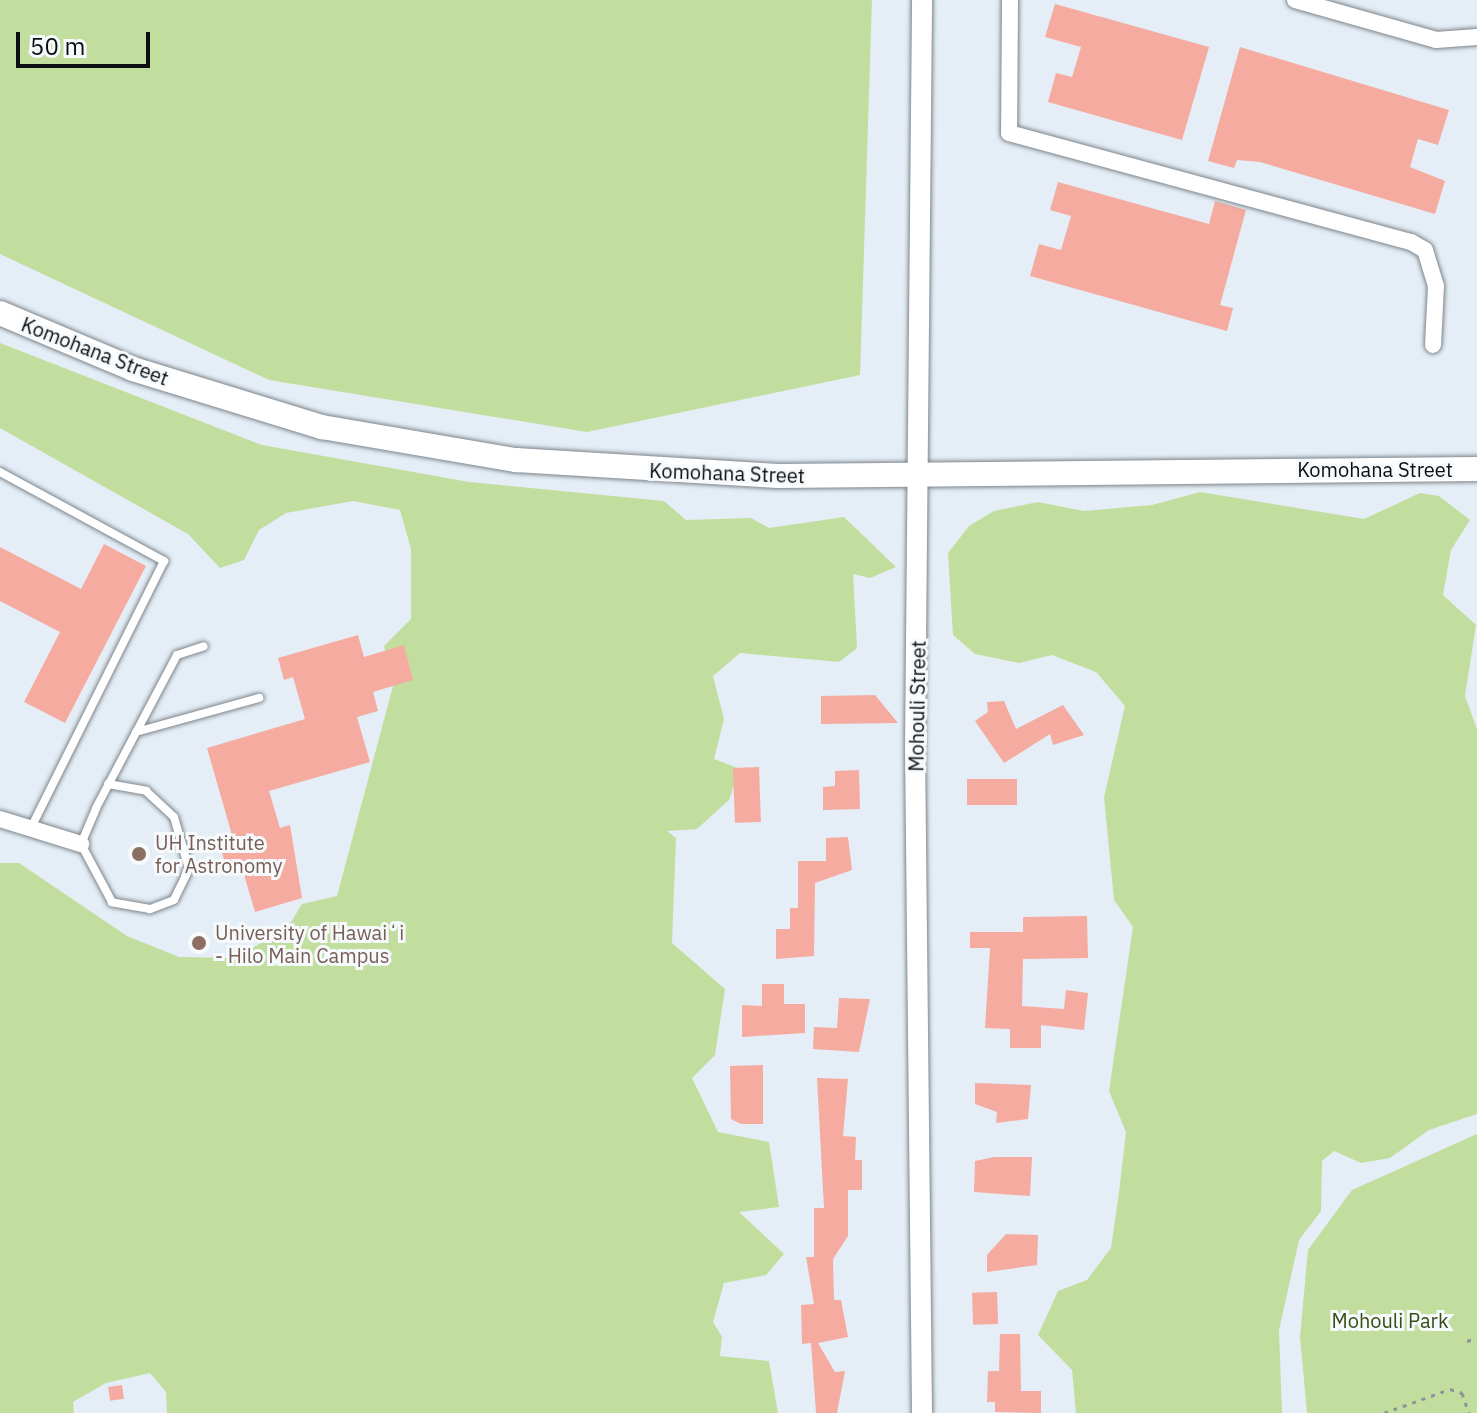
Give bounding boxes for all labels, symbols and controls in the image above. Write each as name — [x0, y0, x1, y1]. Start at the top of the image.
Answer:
scale bar — [20, 16, 154, 66]
text: 50 m — [30, 30, 85, 62]
street label: Komohana Street — [18, 312, 172, 390]
street label: Komohana Street — [1297, 457, 1453, 481]
street label: Komohana Street — [649, 458, 805, 488]
street label: Mohouli Street — [904, 640, 930, 772]
place label: UH Institute for Astronomy — [155, 830, 282, 877]
marker: UH Institute for Astronomy — [130, 845, 148, 863]
place label: University of Hawaiʻi - Hilo Main Campus — [215, 920, 404, 967]
marker: University of Hawaiʻi - Hilo Main Campus — [190, 934, 208, 952]
park label: Mohouli Park — [1332, 1308, 1448, 1332]

